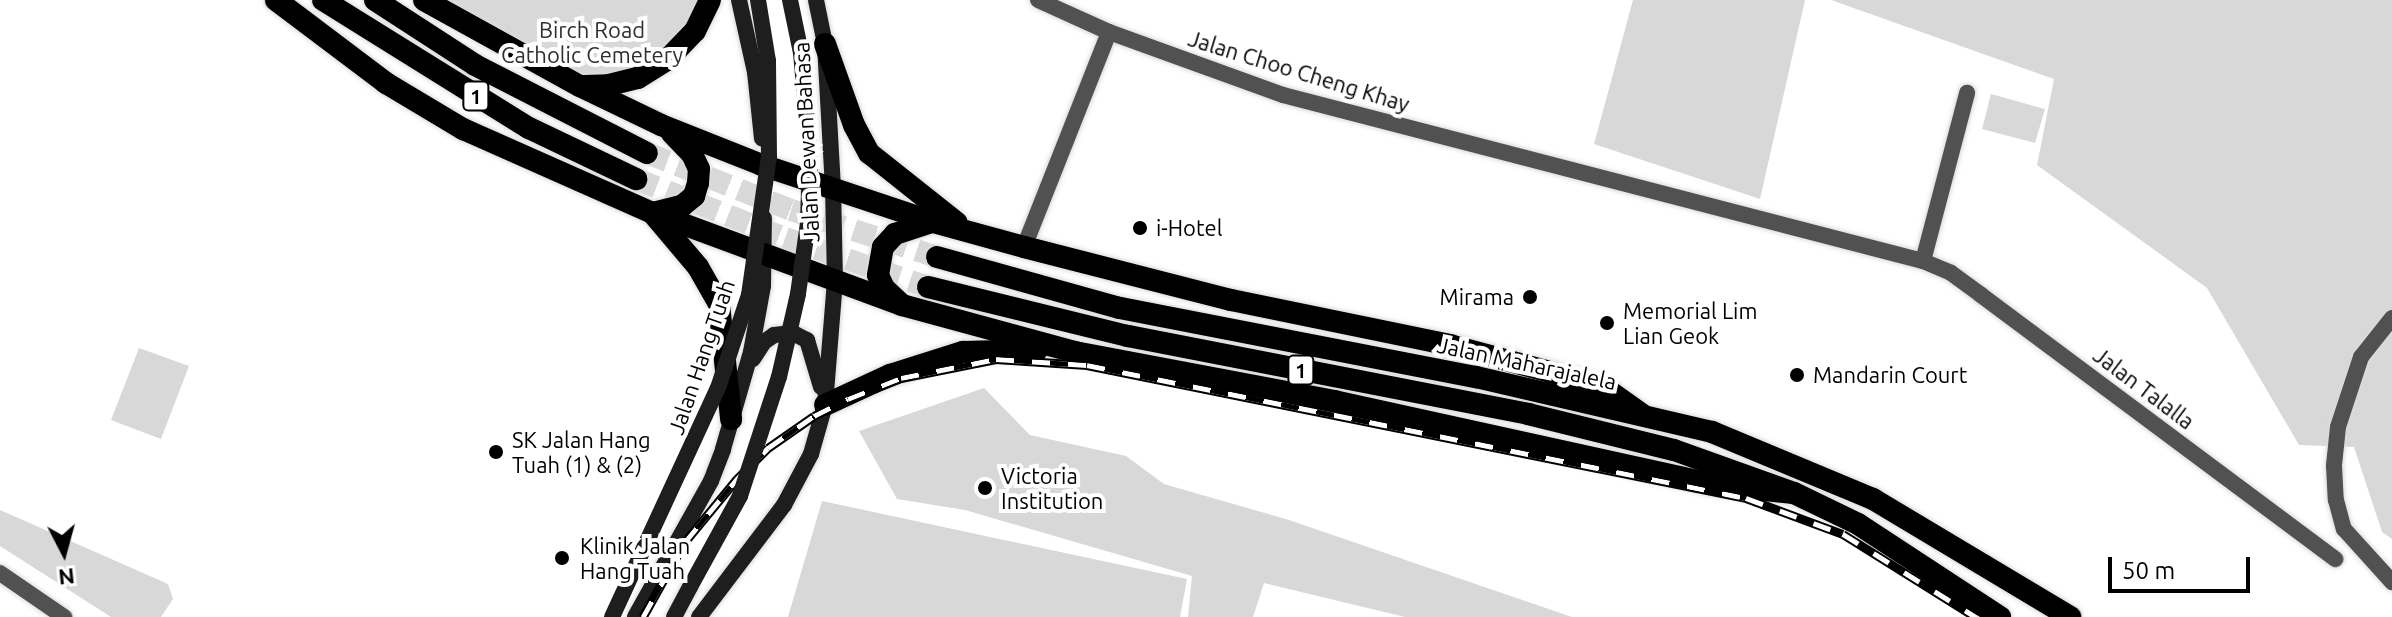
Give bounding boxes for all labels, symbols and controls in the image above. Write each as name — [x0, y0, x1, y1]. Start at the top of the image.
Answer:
park label: Birch Road Catholic Cemetery — [501, 16, 683, 68]
street label: Jalan Choo Cheng Khay — [1185, 25, 1413, 117]
street label: Jalan Dewan Bahasa — [788, 41, 824, 243]
road number: 1 — [462, 80, 490, 112]
place label: i-Hotel — [1156, 215, 1222, 241]
marker: i-Hotel — [1131, 219, 1149, 237]
street label: Jalan Hang Tuah — [662, 276, 740, 438]
place label: Mirama — [1440, 284, 1514, 310]
marker: Mirama — [1521, 288, 1539, 306]
place label: Memorial Lim Lian Geok — [1623, 297, 1757, 348]
marker: Memorial Lim Lian Geok — [1598, 314, 1616, 332]
street label: Jalan Maharajalela — [1435, 331, 1619, 395]
street label: Jalan Talalla — [2088, 341, 2200, 435]
road number: 1 — [1287, 354, 1315, 386]
place label: Mandarin Court — [1813, 362, 1967, 388]
marker: Mandarin Court — [1788, 366, 1806, 384]
place label: SK Jalan Hang Tuah (1) & (2) — [512, 426, 651, 478]
marker: SK Jalan Hang Tuah (1) & (2) — [487, 443, 505, 461]
place label: Victoria Institution — [1001, 462, 1103, 514]
marker: Victoria Institution — [976, 479, 994, 497]
north arrow — [24, 513, 104, 593]
place label: Klinik Jalan Hang Tuah — [580, 532, 690, 584]
scale bar — [2112, 541, 2254, 591]
marker: Klinik Jalan Hang Tuah — [551, 547, 573, 569]
text: 50 m — [2122, 557, 2175, 584]
text: N — [57, 564, 76, 591]

